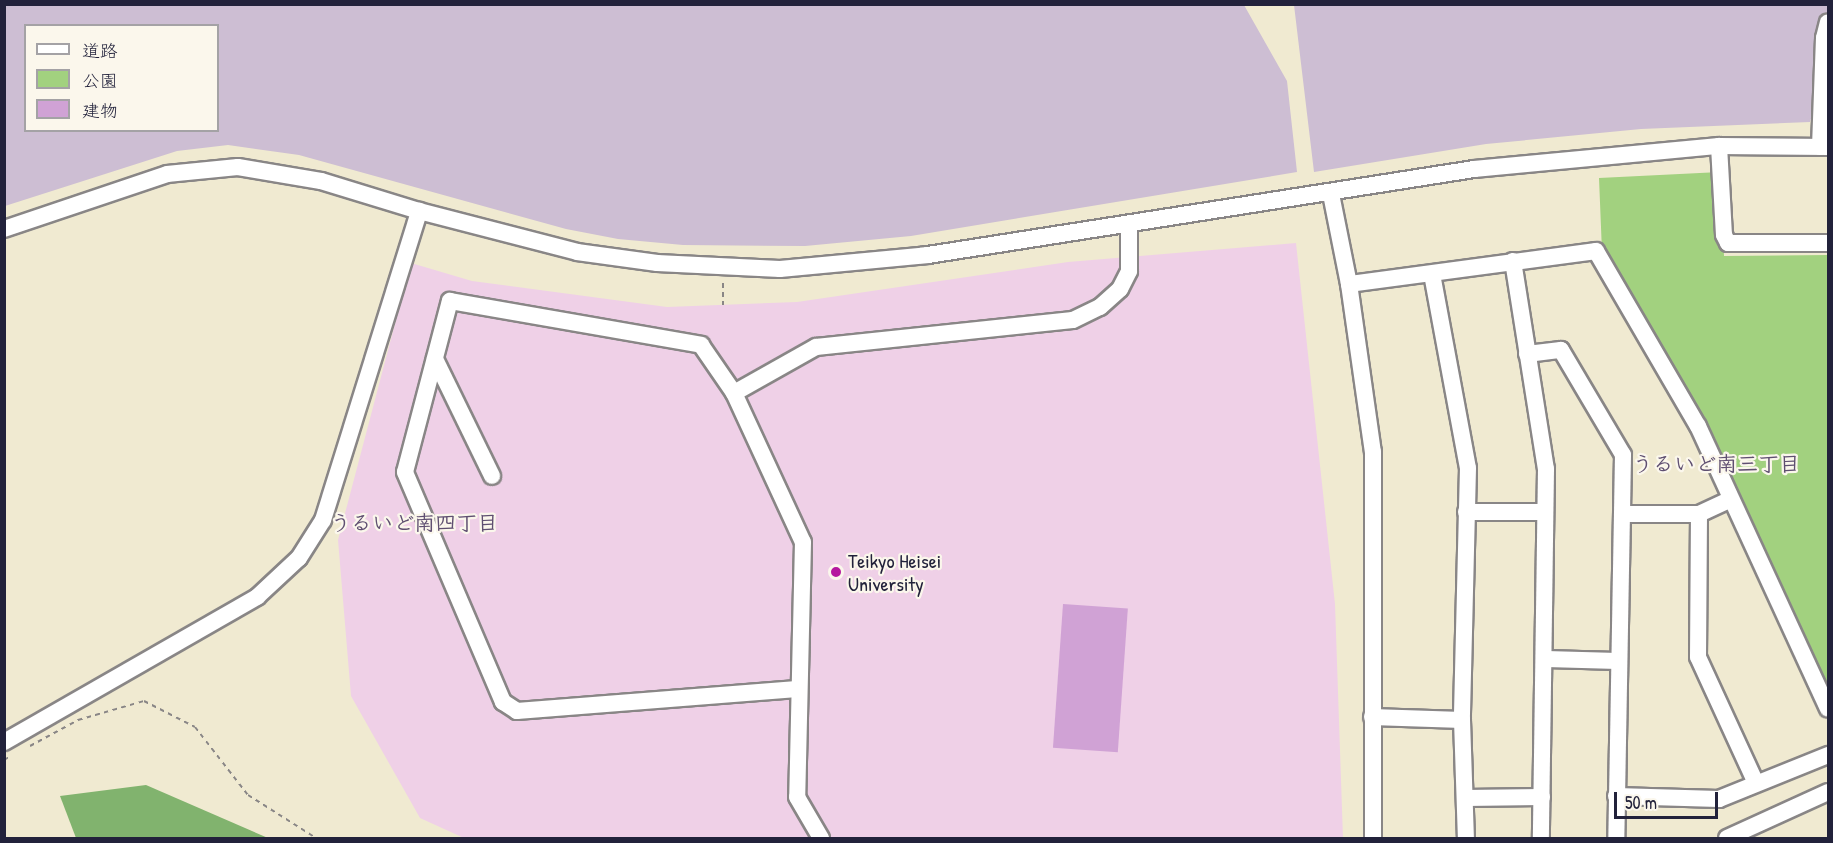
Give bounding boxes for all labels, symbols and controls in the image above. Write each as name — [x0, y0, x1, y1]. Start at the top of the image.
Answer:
legend — [24, 24, 219, 132]
text: 道路 — [82, 38, 118, 63]
text: 公園 — [82, 68, 118, 93]
text: 建物 — [82, 98, 118, 123]
district label: うるいど南三丁目 — [1632, 451, 1800, 477]
district label: うるいど南四丁目 — [330, 510, 498, 536]
place label: Teikyo Heisei University — [848, 548, 941, 595]
marker: Teikyo Heisei University — [829, 565, 843, 579]
scale bar — [1617, 780, 1720, 818]
text: 50 m — [1625, 790, 1657, 815]

